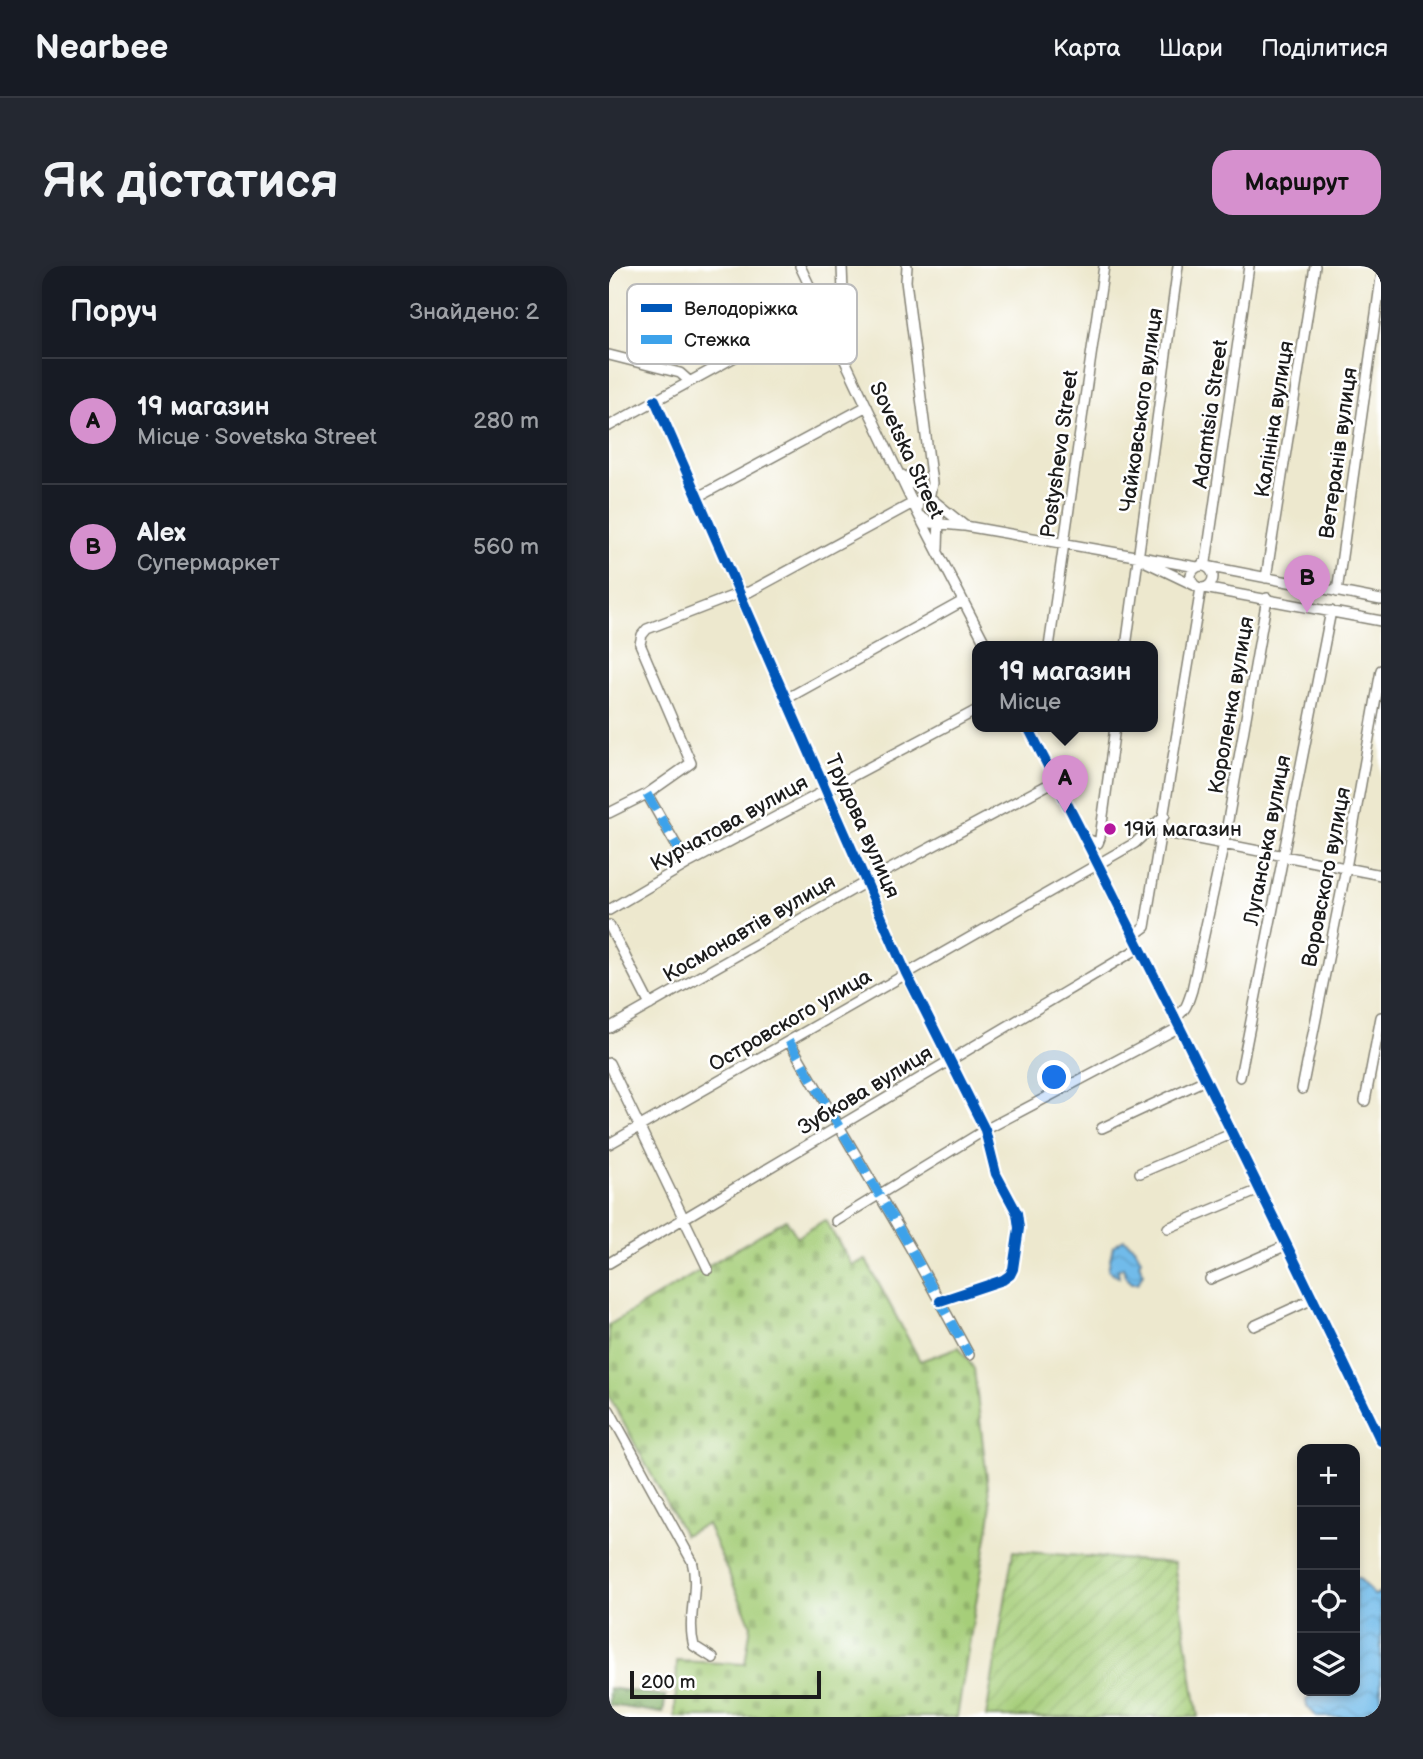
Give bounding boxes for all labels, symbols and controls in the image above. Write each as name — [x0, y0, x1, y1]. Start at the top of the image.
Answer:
text: Nearbee — [35, 28, 168, 68]
text: Карта — [1053, 34, 1121, 63]
text: Шари — [1159, 34, 1223, 63]
text: Поділитися — [1261, 34, 1388, 63]
button: Маршрут — [1212, 150, 1381, 215]
text: Як дістатися — [42, 153, 339, 212]
legend — [627, 284, 857, 364]
text: Поруч — [70, 294, 158, 330]
text: Знайдено: 2 — [410, 298, 539, 326]
text: Велодоріжка — [684, 298, 798, 321]
street label: Чайковського вулиця — [1115, 306, 1168, 514]
text: Стежка — [684, 329, 751, 352]
street label: Adamtsia Street — [1188, 337, 1233, 490]
street label: Калініна вулиця — [1250, 339, 1299, 499]
street label: Ветеранів вулиця — [1314, 366, 1363, 540]
street label: Postysheva Street — [1035, 368, 1084, 540]
street label: Sovetska Street — [864, 378, 949, 523]
text: 19 магазин — [137, 392, 270, 423]
text: A — [86, 407, 100, 435]
text: 280 m — [473, 407, 539, 435]
text: Місце · Sovetska Street — [137, 423, 377, 451]
text: Alex — [137, 518, 186, 549]
text: B — [85, 533, 101, 561]
text: 560 m — [473, 533, 539, 561]
text: Супермаркет — [137, 549, 280, 577]
pin: B — [1284, 555, 1330, 613]
street label: Короленка вулиця — [1204, 614, 1259, 796]
popup — [972, 641, 1158, 732]
text: 19 магазин — [999, 657, 1131, 688]
text: Місце — [999, 688, 1061, 716]
street label: Трудова вулиця — [820, 750, 905, 902]
street label: Луганська вулиця — [1239, 753, 1296, 928]
pin: A — [1042, 755, 1088, 813]
street label: Курчатова вулиця — [646, 770, 812, 877]
street label: Воровского вулиця — [1297, 785, 1356, 969]
place label: 19й магазин — [1124, 817, 1242, 842]
marker: 19й магазин — [1102, 821, 1118, 837]
street label: Космонавтів вулиця — [659, 869, 840, 988]
street label: Островского улица — [705, 963, 876, 1077]
street label: Зубкова вулиця — [793, 1040, 937, 1140]
your location — [1037, 1060, 1071, 1094]
map controls — [1297, 1444, 1360, 1696]
button: + — [1297, 1444, 1360, 1507]
button: − — [1297, 1507, 1360, 1570]
button: locate — [1297, 1570, 1360, 1633]
button: layers — [1297, 1633, 1360, 1696]
scale bar — [630, 1668, 821, 1700]
text: 200 m — [641, 1671, 695, 1694]

